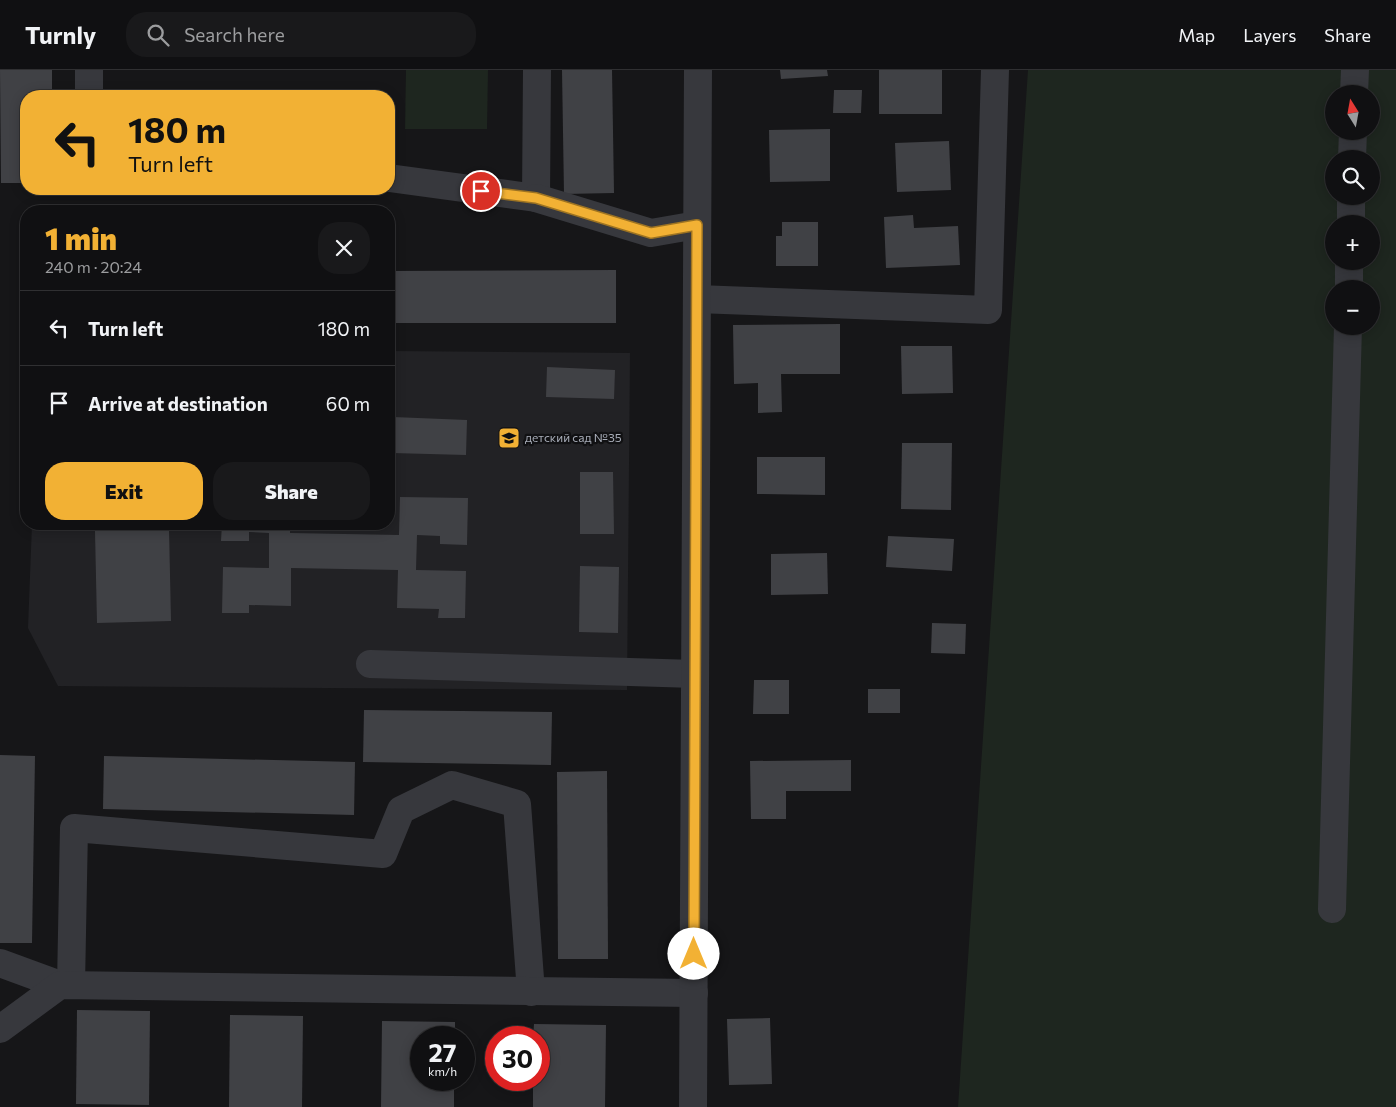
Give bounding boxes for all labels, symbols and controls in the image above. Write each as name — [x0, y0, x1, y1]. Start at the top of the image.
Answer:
search box — [126, 12, 476, 57]
text: Turnly — [25, 20, 96, 49]
icon: search — [144, 21, 172, 49]
text: Search here — [184, 23, 285, 46]
text: Map — [1178, 24, 1215, 46]
text: Layers — [1243, 24, 1296, 46]
text: Share — [1324, 24, 1371, 46]
north arrow — [1325, 85, 1380, 140]
map controls — [1325, 85, 1380, 335]
text: 180 m — [128, 107, 226, 150]
icon: left — [45, 110, 110, 175]
text: Turn left — [128, 150, 213, 177]
button: search — [1325, 150, 1380, 205]
pin — [460, 170, 502, 212]
icon: arrive — [467, 177, 495, 205]
button: + — [1325, 215, 1380, 270]
text: 1 min — [45, 219, 117, 256]
button: close — [318, 222, 370, 274]
text: 240 m · 20:24 — [45, 257, 142, 276]
button: − — [1325, 280, 1380, 335]
icon: left — [45, 314, 73, 342]
text: Turn left — [88, 317, 163, 340]
text: 180 m — [318, 317, 370, 340]
icon: arrive — [45, 389, 73, 417]
text: Arrive at destination — [88, 392, 268, 415]
text: 60 m — [326, 392, 370, 415]
school or university icon: детский сад №35 — [497, 426, 521, 450]
place label: детский сад №35 — [525, 430, 622, 444]
button: Exit — [45, 462, 203, 520]
button: Share — [213, 462, 370, 520]
position arrow — [667, 927, 719, 979]
speed limit sign: 30 — [485, 1026, 550, 1091]
text: 27 — [429, 1037, 456, 1067]
text: km/h — [428, 1064, 457, 1078]

